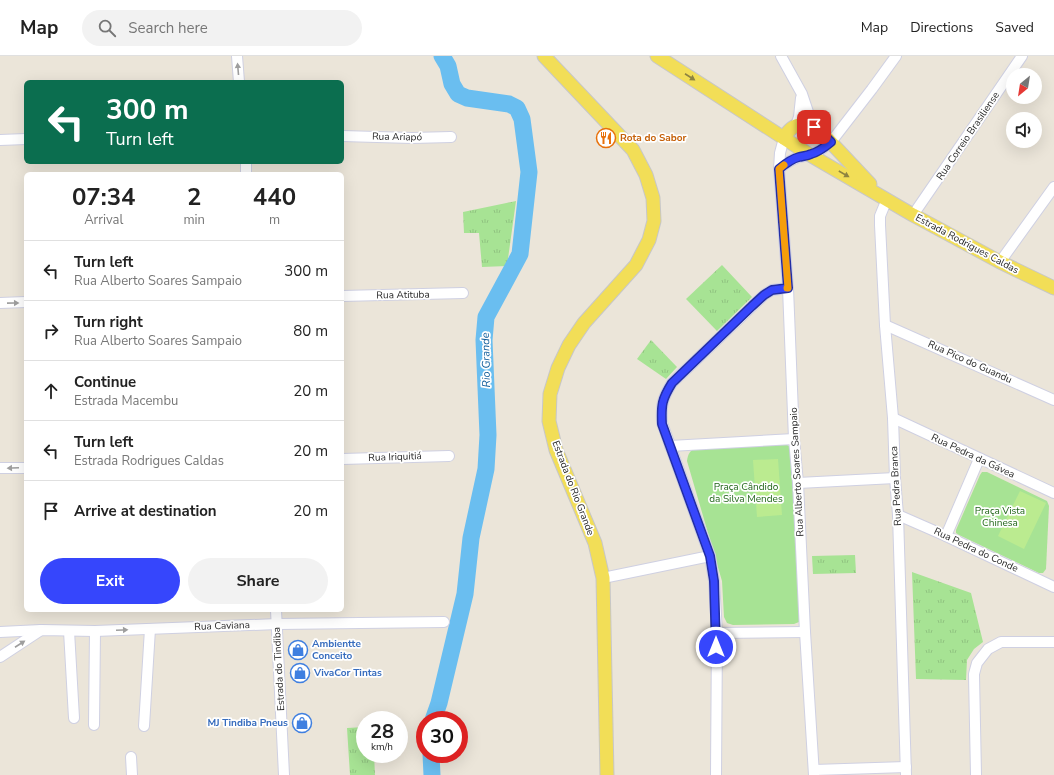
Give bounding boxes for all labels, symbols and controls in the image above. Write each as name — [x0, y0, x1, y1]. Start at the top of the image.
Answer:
search box — [82, 10, 362, 46]
text: Map — [20, 15, 58, 41]
icon: search — [96, 17, 118, 39]
text: Search here — [128, 18, 208, 38]
text: Map — [861, 18, 888, 37]
text: Directions — [910, 18, 973, 37]
text: Saved — [995, 18, 1034, 37]
one-way arrow — [235, 63, 241, 75]
north arrow — [1006, 68, 1042, 104]
map controls — [1006, 68, 1042, 148]
one-way arrow — [685, 73, 695, 81]
street label: Rua Correio Brasiliense — [933, 89, 1003, 183]
text: 300 m — [106, 91, 189, 129]
icon: left — [40, 96, 92, 148]
pin — [797, 110, 831, 144]
button: sound — [1006, 112, 1042, 148]
icon: arrive — [803, 116, 825, 138]
text: Turn left — [106, 127, 174, 151]
restaurant icon: Rota do Sabor — [595, 127, 617, 149]
street label: Rua Ariapó — [372, 130, 423, 144]
place label: Rota do Sabor — [620, 131, 686, 145]
one-way arrow — [838, 171, 850, 178]
text: 07:34 — [72, 181, 135, 213]
text: 2 — [187, 181, 201, 213]
text: 440 — [253, 181, 296, 213]
text: Arrival — [84, 211, 123, 229]
text: min — [183, 211, 205, 229]
text: m — [269, 211, 280, 229]
street label: Estrada Rodrigues Caldas — [913, 211, 1021, 277]
text: Turn left — [74, 252, 133, 272]
icon: left — [40, 260, 62, 282]
text: 300 m — [284, 261, 328, 281]
text: Rua Alberto Soares Sampaio — [74, 272, 242, 290]
street label: Rua Atituba — [376, 288, 430, 302]
one-way arrow — [7, 299, 19, 306]
text: Turn right — [74, 312, 143, 332]
icon: right — [40, 320, 62, 342]
text: 80 m — [293, 321, 328, 341]
text: Rua Alberto Soares Sampaio — [74, 332, 242, 350]
water label: Rio Grande — [478, 332, 494, 388]
street label: Rua Pico do Guandu — [926, 337, 1014, 387]
text: Continue — [74, 372, 136, 392]
icon: ahead — [40, 380, 62, 402]
text: 20 m — [293, 381, 328, 401]
text: Estrada Macembu — [74, 392, 178, 410]
street label: Rua Alberto Soares Sampaio — [787, 407, 807, 537]
street label: Rua Pedra da Gávea — [929, 430, 1017, 482]
text: Turn left — [74, 432, 133, 452]
street label: Estrada do Rio Grande — [548, 439, 598, 537]
icon: left — [40, 440, 62, 462]
text: 20 m — [293, 441, 328, 461]
street label: Rua Pedra Branca — [887, 446, 905, 526]
street label: Rua Iriquitiá — [368, 449, 422, 465]
text: Estrada Rodrigues Caldas — [74, 452, 224, 470]
one-way arrow — [6, 465, 19, 471]
park label: Praça Cândido da Silva Mendes — [709, 480, 783, 506]
icon: arrive — [40, 500, 62, 522]
text: Arrive at destination — [74, 501, 217, 521]
text: 20 m — [293, 501, 328, 521]
park label: Praça Vista Chinesa — [975, 504, 1025, 530]
street label: Rua Pedra do Conde — [932, 524, 1020, 576]
button: Exit — [40, 558, 180, 604]
button: Share — [188, 558, 328, 604]
street label: Rua Caviana — [194, 618, 250, 634]
position arrow — [695, 626, 737, 668]
one-way arrow — [116, 627, 129, 633]
street label: Estrada do Tindiba — [270, 627, 288, 711]
place label: Ambientte Conceito — [312, 637, 361, 663]
shop icon: Ambientte Conceito — [287, 639, 309, 661]
one-way arrow — [15, 640, 26, 648]
shop icon: VivaCor Tintas — [289, 662, 311, 684]
place label: VivaCor Tintas — [313, 666, 382, 680]
speed limit sign: 30 — [416, 711, 468, 763]
shop icon: MJ Tindiba Pneus — [291, 712, 313, 734]
place label: MJ Tindiba Pneus — [207, 716, 288, 730]
text: 28 — [370, 718, 394, 745]
text: km/h — [371, 740, 393, 754]

